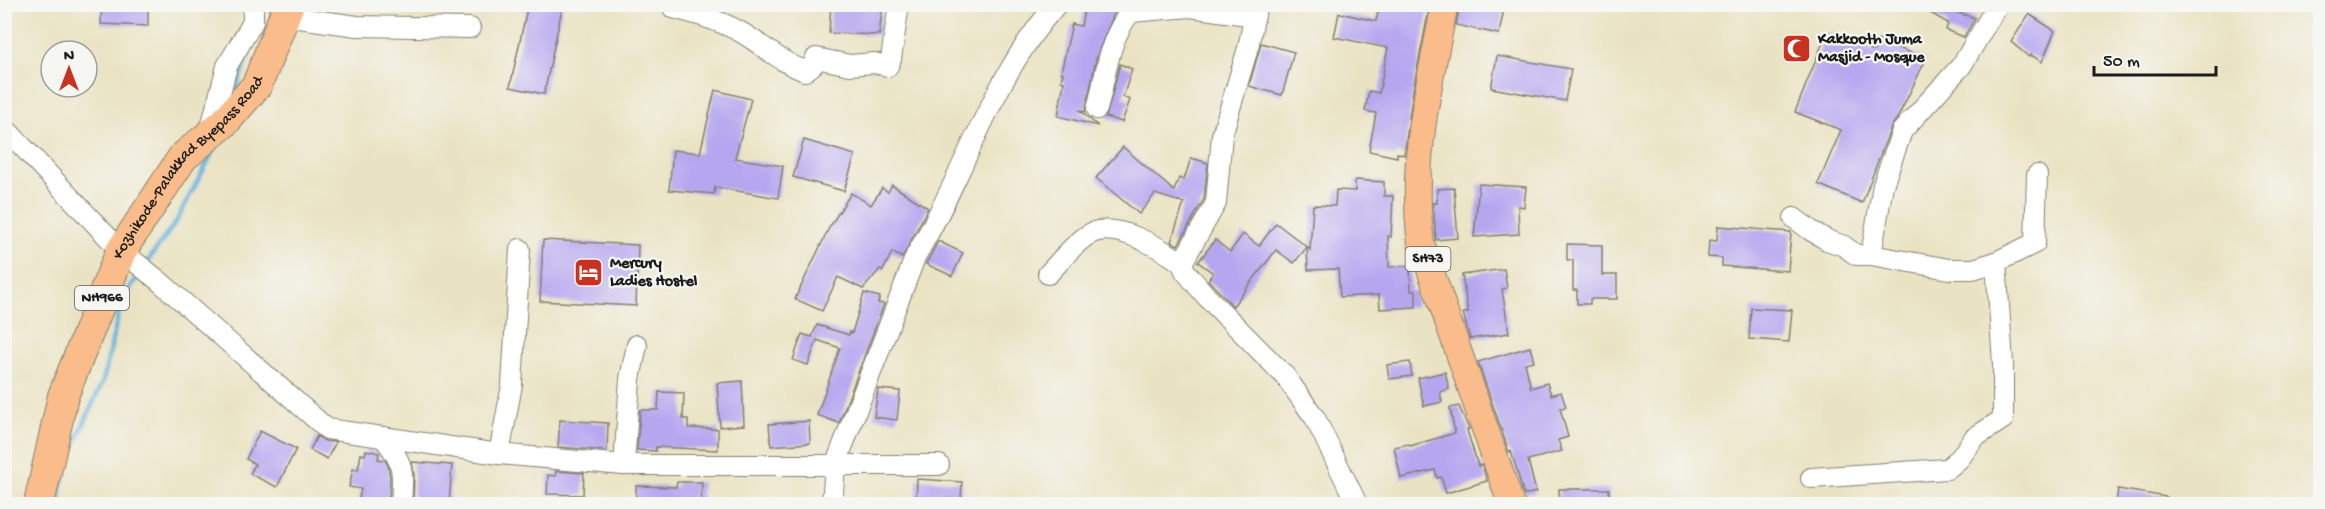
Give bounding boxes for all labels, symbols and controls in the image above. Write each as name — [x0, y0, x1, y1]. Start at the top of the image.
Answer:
place label: Kakkooth Juma Masjid - Mosque — [1817, 31, 1925, 68]
mosque icon: Kakkooth Juma Masjid - Mosque — [1781, 33, 1813, 65]
north arrow — [39, 39, 99, 99]
scale bar — [2094, 39, 2216, 77]
text: N — [64, 48, 75, 67]
text: 50 m — [2103, 52, 2140, 73]
street label: Kozhikode-Palakkad Byepass Road — [109, 72, 269, 262]
road number: SH73 — [1406, 247, 1450, 271]
place label: Mercury Ladies Hostel — [610, 255, 698, 292]
hotel icon: Mercury Ladies Hostel — [573, 257, 605, 289]
road number: NH966 — [75, 286, 129, 310]

